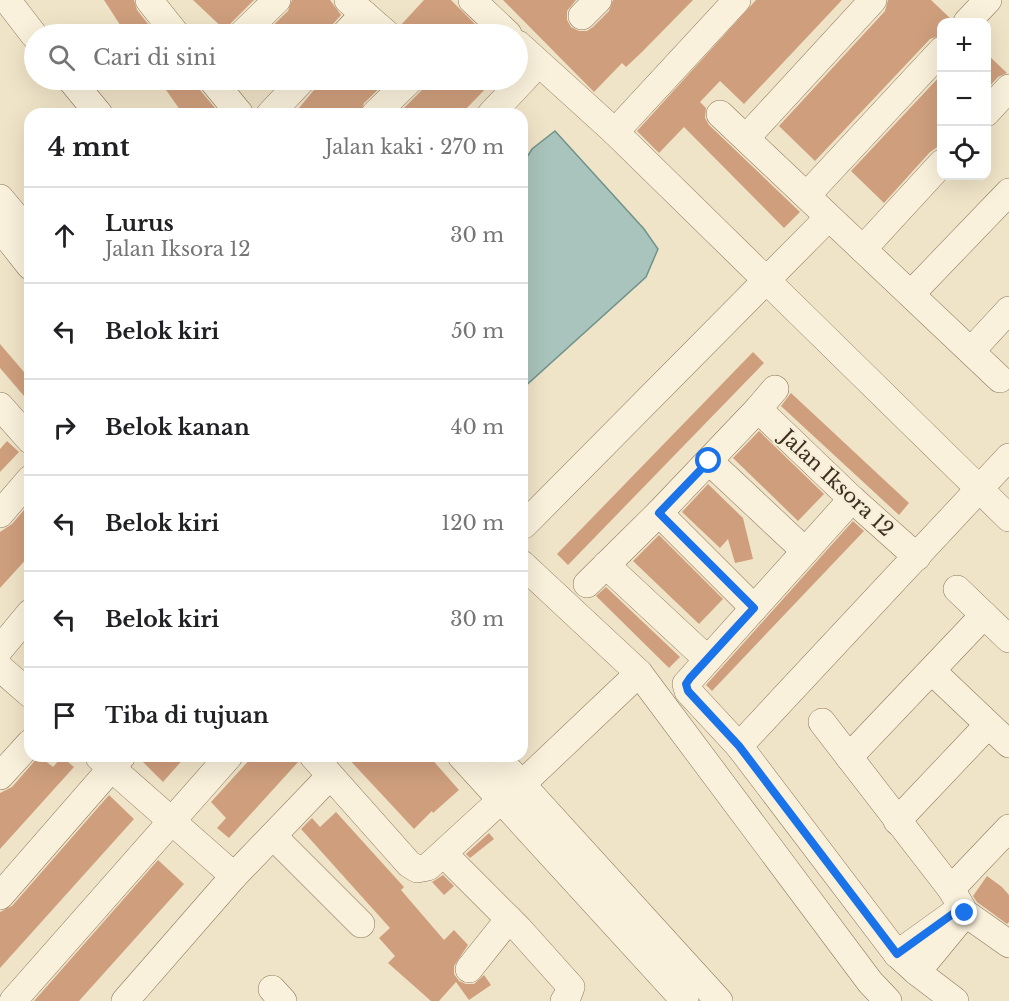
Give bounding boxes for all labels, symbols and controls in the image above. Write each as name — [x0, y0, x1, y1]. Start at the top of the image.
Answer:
map controls — [937, 18, 991, 180]
button: + — [937, 18, 991, 72]
search box — [24, 24, 528, 90]
icon: search — [45, 41, 78, 74]
text: Cari di sini — [93, 44, 216, 71]
button: − — [937, 72, 991, 126]
button: locate — [937, 126, 991, 180]
text: 4 mnt — [48, 131, 130, 163]
text: Jalan kaki · 270 m — [325, 135, 504, 159]
text: Lurus — [105, 210, 174, 237]
icon: ahead — [48, 219, 81, 252]
text: 30 m — [450, 223, 504, 247]
text: Jalan Iksora 12 — [105, 237, 251, 261]
icon: left — [48, 315, 81, 348]
text: Belok kiri — [105, 318, 219, 345]
text: 50 m — [451, 319, 504, 343]
icon: right — [48, 411, 81, 444]
text: Belok kanan — [105, 414, 250, 441]
text: 40 m — [451, 415, 504, 439]
street label: Jalan Iksora 12 — [773, 423, 898, 541]
route start — [695, 447, 721, 473]
icon: left — [48, 507, 81, 540]
text: Belok kiri — [105, 510, 219, 537]
text: 120 m — [441, 511, 504, 535]
icon: left — [48, 603, 81, 636]
text: Belok kiri — [105, 606, 219, 633]
text: 30 m — [450, 607, 504, 631]
icon: arrive — [48, 699, 81, 732]
text: Tiba di tujuan — [105, 702, 269, 729]
route end — [951, 899, 977, 925]

